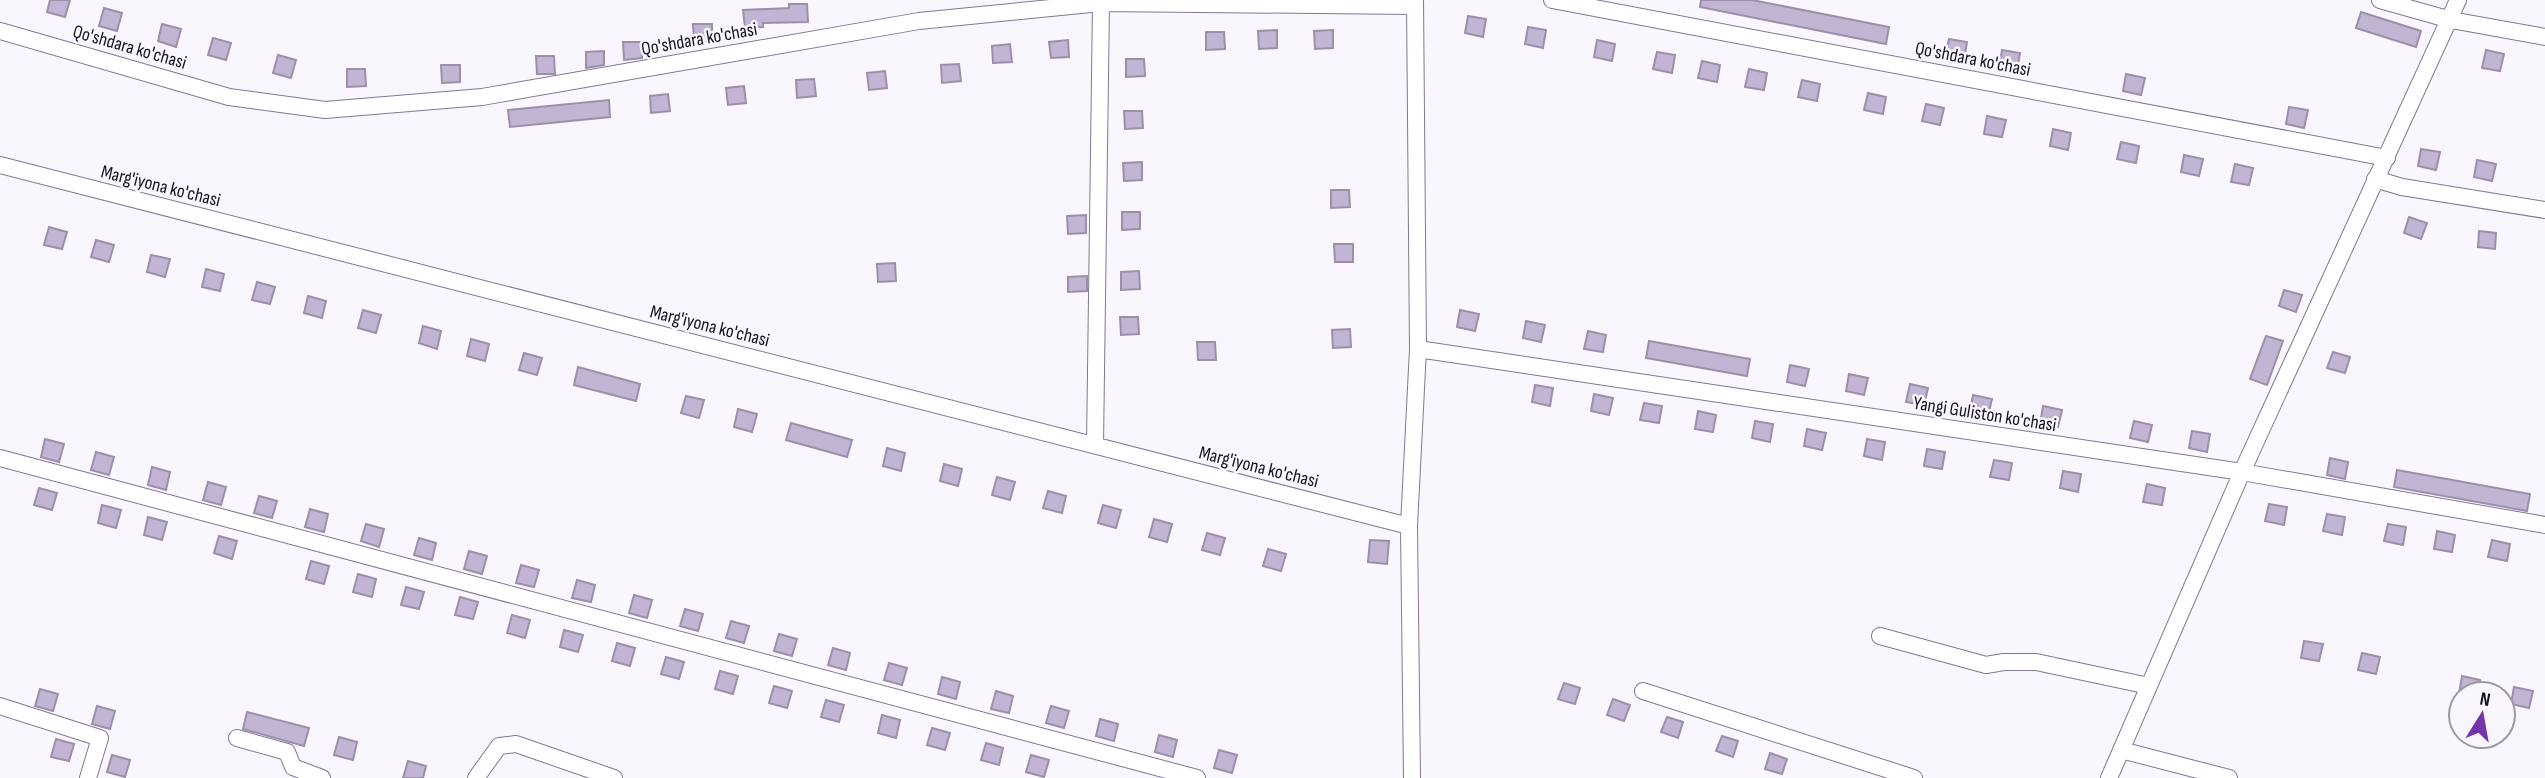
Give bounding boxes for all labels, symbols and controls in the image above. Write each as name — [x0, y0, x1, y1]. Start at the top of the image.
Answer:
street label: Qo'shdara ko'chasi — [640, 18, 759, 61]
street label: Qo'shdara ko'chasi — [70, 20, 189, 75]
street label: Qo'shdara ko'chasi — [1913, 37, 2032, 82]
street label: Marg'iyona ko'chasi — [98, 160, 223, 212]
street label: Marg'iyona ko'chasi — [647, 300, 772, 352]
street label: Yangi Guliston ko'chasi — [1912, 392, 2058, 437]
street label: Marg'iyona ko'chasi — [1196, 441, 1321, 493]
north arrow — [2447, 680, 2517, 750]
text: N — [2478, 688, 2492, 712]

